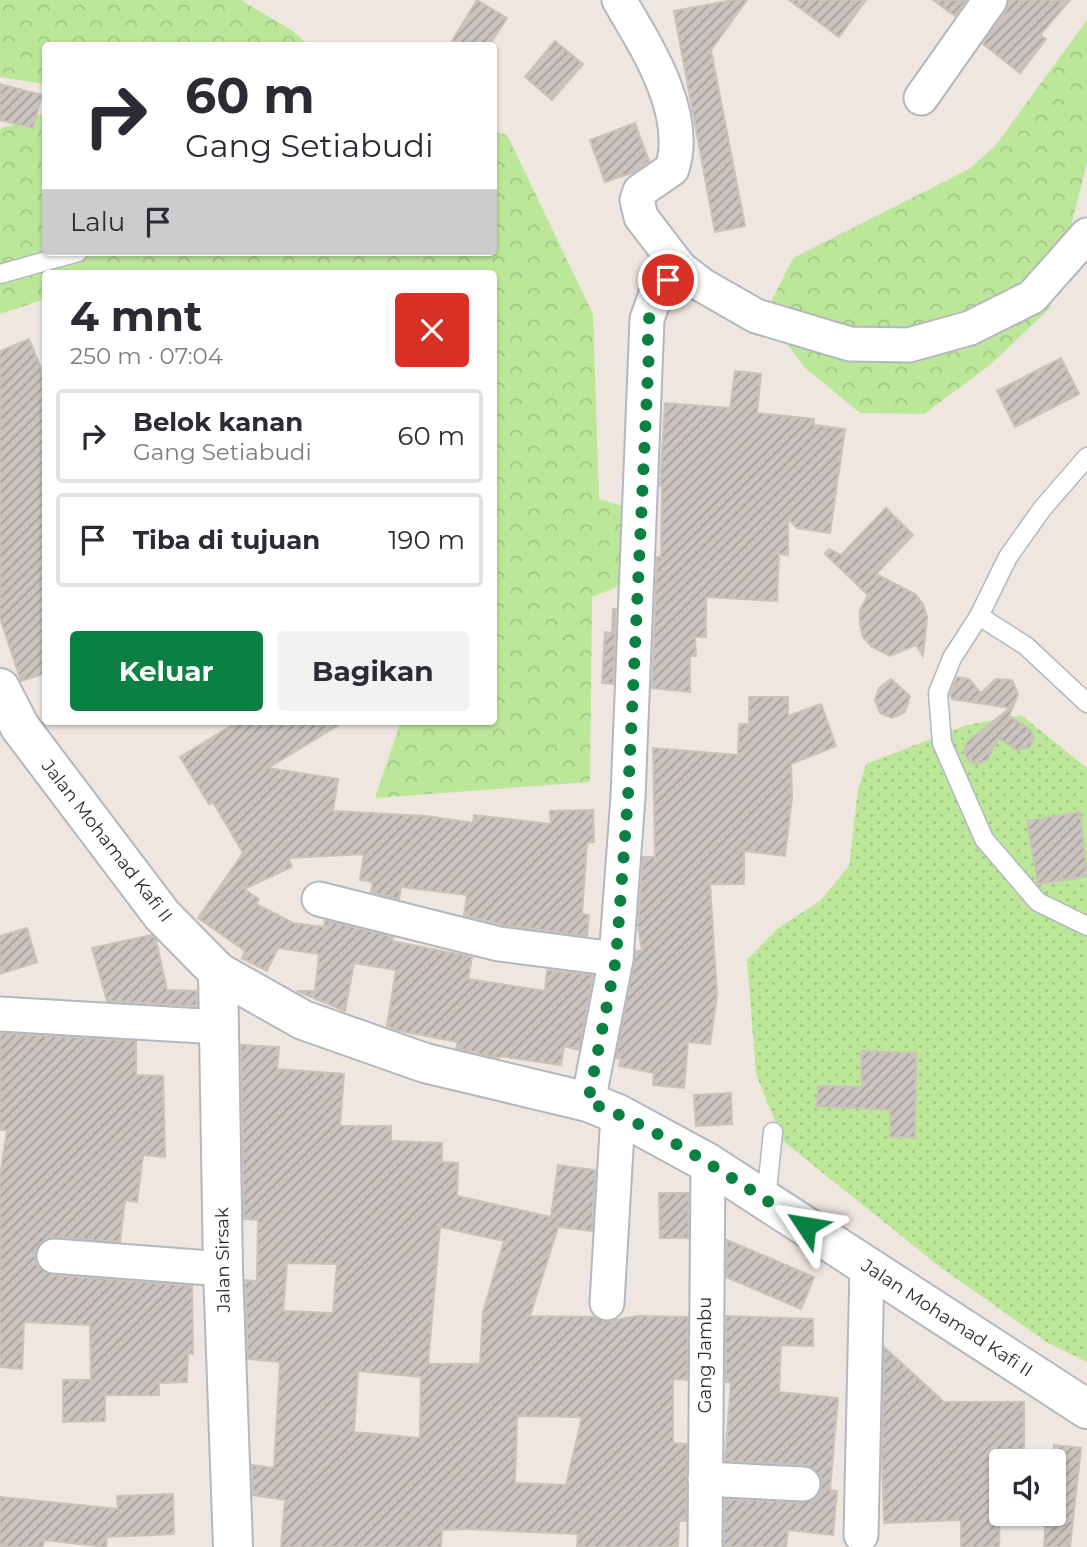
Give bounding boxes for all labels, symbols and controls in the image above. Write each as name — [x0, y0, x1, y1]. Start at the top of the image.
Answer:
text: 60 m — [185, 66, 315, 125]
icon: right — [70, 70, 161, 161]
text: Gang Setiabudi — [185, 126, 434, 165]
icon: arrive — [139, 203, 177, 241]
text: Lalu — [70, 206, 125, 238]
pin — [638, 250, 698, 310]
icon: arrive — [649, 261, 687, 299]
text: 4 mnt — [70, 290, 202, 342]
button: close — [395, 293, 469, 367]
text: 250 m · 07:04 — [70, 342, 223, 370]
text: Belok kanan — [133, 406, 303, 438]
icon: right — [74, 417, 112, 455]
text: 60 m — [398, 420, 465, 452]
text: Gang Setiabudi — [133, 438, 312, 466]
icon: arrive — [74, 521, 112, 559]
text: Tiba di tujuan — [133, 524, 320, 556]
text: 190 m — [388, 524, 465, 556]
button: Keluar — [70, 631, 263, 711]
button: Bagikan — [277, 631, 469, 711]
street label: Jalan Mohamad Kafi II — [36, 755, 177, 926]
position arrow — [769, 1189, 843, 1263]
street label: Jalan Sirsak — [211, 1207, 235, 1314]
street label: Jalan Mohamad Kafi II — [856, 1254, 1037, 1382]
street label: Gang Jambu — [694, 1297, 716, 1413]
map controls — [989, 1449, 1066, 1526]
button: sound — [989, 1449, 1066, 1526]

